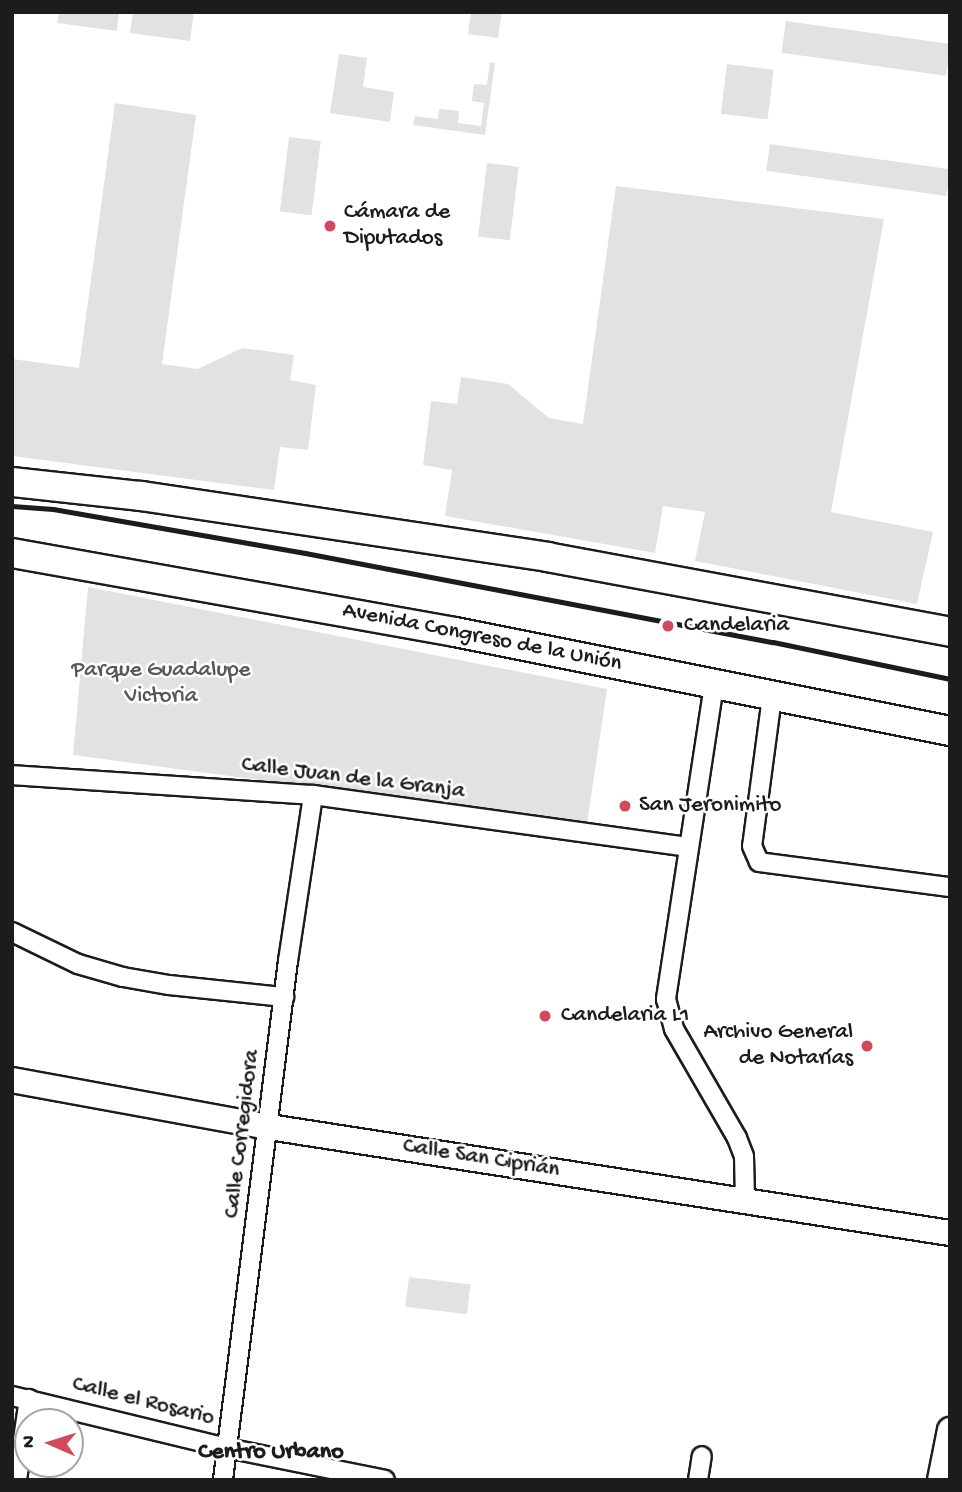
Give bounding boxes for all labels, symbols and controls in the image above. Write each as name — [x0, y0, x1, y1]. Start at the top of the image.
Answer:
place label: Cámara de Diputados — [344, 199, 450, 253]
marker: Cámara de Diputados — [322, 218, 338, 234]
street label: Avenida Congreso de la Unión — [340, 597, 624, 679]
place label: Candelaria — [684, 612, 789, 640]
marker: Candelaria — [658, 616, 678, 636]
park label: Parque Guadalupe Victoria — [72, 657, 250, 711]
street label: Calle Juan de la Granja — [240, 752, 466, 806]
place label: San Jeronimito — [639, 792, 782, 820]
marker: San Jeronimito — [617, 798, 633, 814]
place label: Candelaria L1 — [561, 1002, 689, 1030]
marker: Candelaria L1 — [535, 1006, 555, 1026]
place label: Archivo General de Notarías — [703, 1019, 853, 1073]
marker: Archivo General de Notarías — [859, 1038, 875, 1054]
street label: Calle Corregidora — [219, 1048, 267, 1220]
street label: Calle San Ciprián — [401, 1133, 561, 1185]
street label: Calle el Rosario — [69, 1371, 217, 1433]
north arrow — [14, 1408, 84, 1478]
text: N — [18, 1435, 41, 1449]
district label: Centro Urbano — [198, 1439, 344, 1467]

